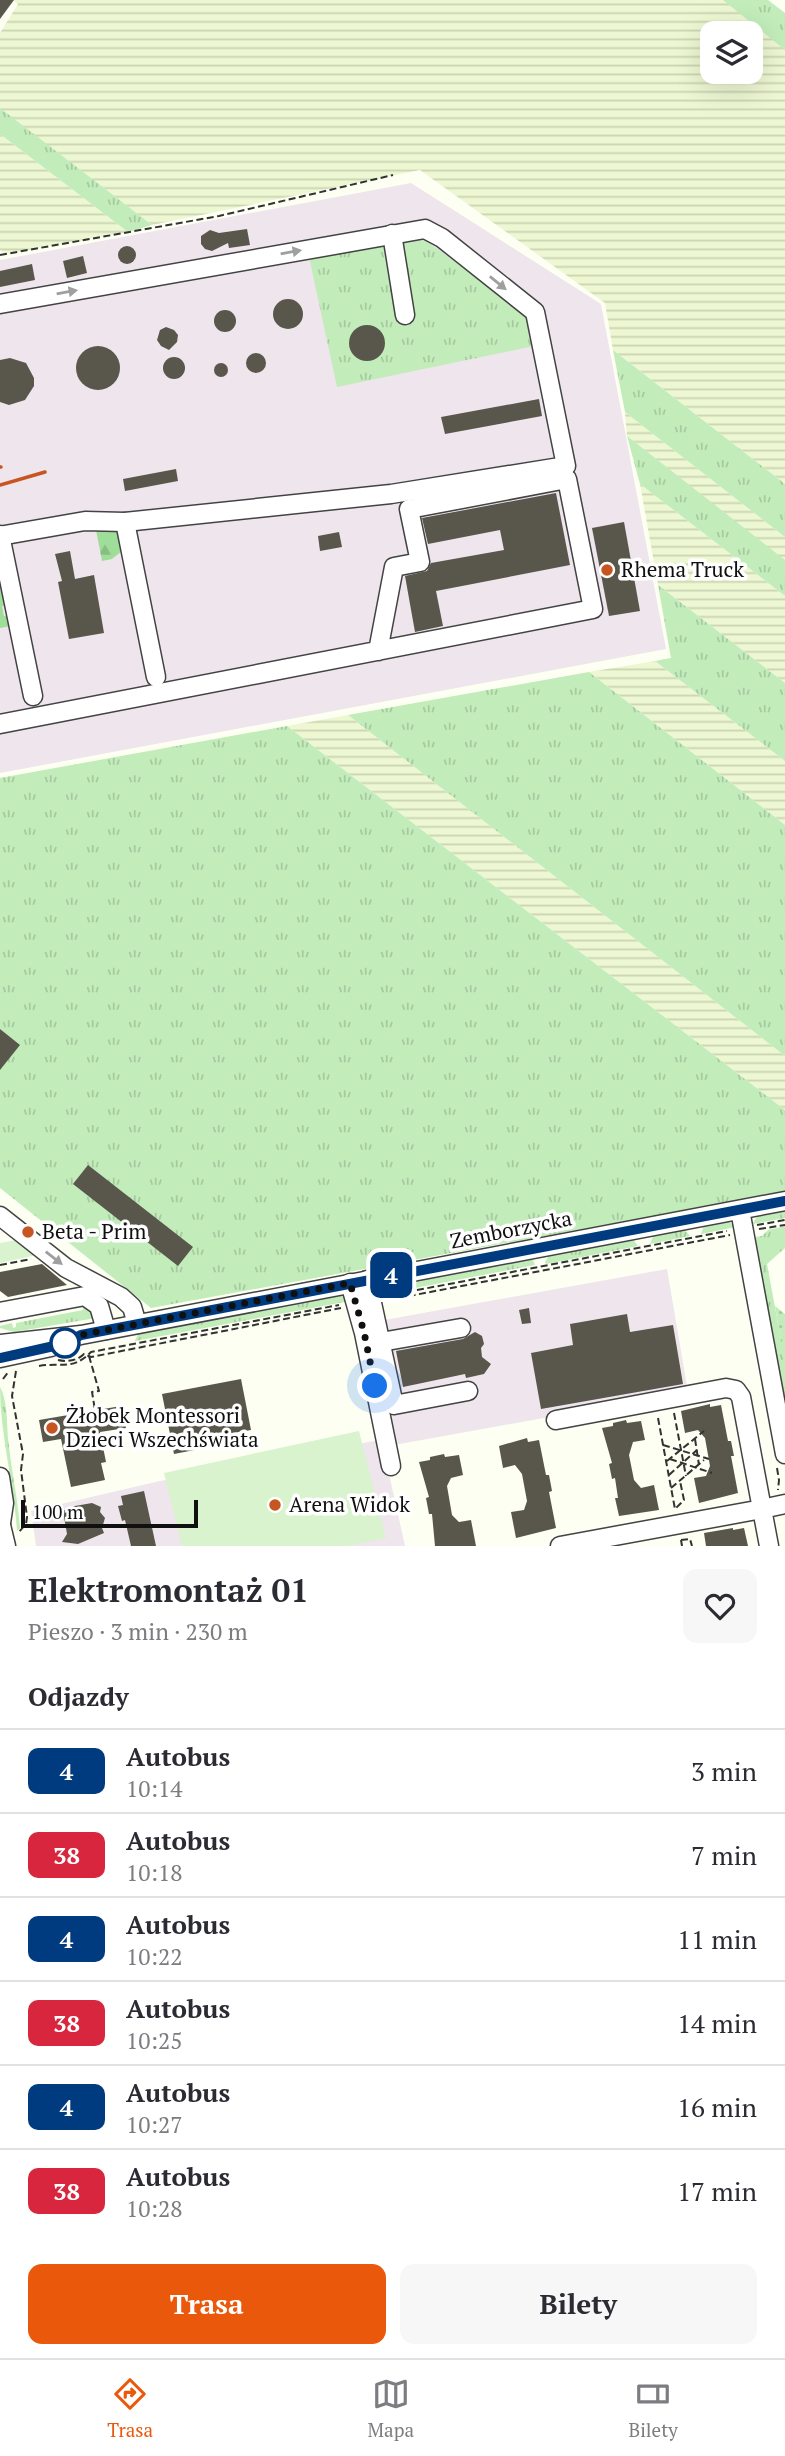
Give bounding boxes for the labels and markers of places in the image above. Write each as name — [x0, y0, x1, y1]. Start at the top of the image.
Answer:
place label: Rhema Truck — [621, 555, 744, 583]
marker: Rhema Truck — [599, 562, 615, 578]
place label: Beta - Prim — [42, 1217, 146, 1245]
marker: Beta - Prim — [20, 1224, 36, 1240]
unlabelled marker — [50, 1328, 80, 1358]
place label: Żłobek Montessori Dzieci Wszechświata — [66, 1401, 259, 1453]
marker: Żłobek Montessori Dzieci Wszechświata — [44, 1420, 60, 1436]
place label: Arena Widok — [289, 1490, 410, 1518]
marker: Arena Widok — [267, 1497, 283, 1513]

